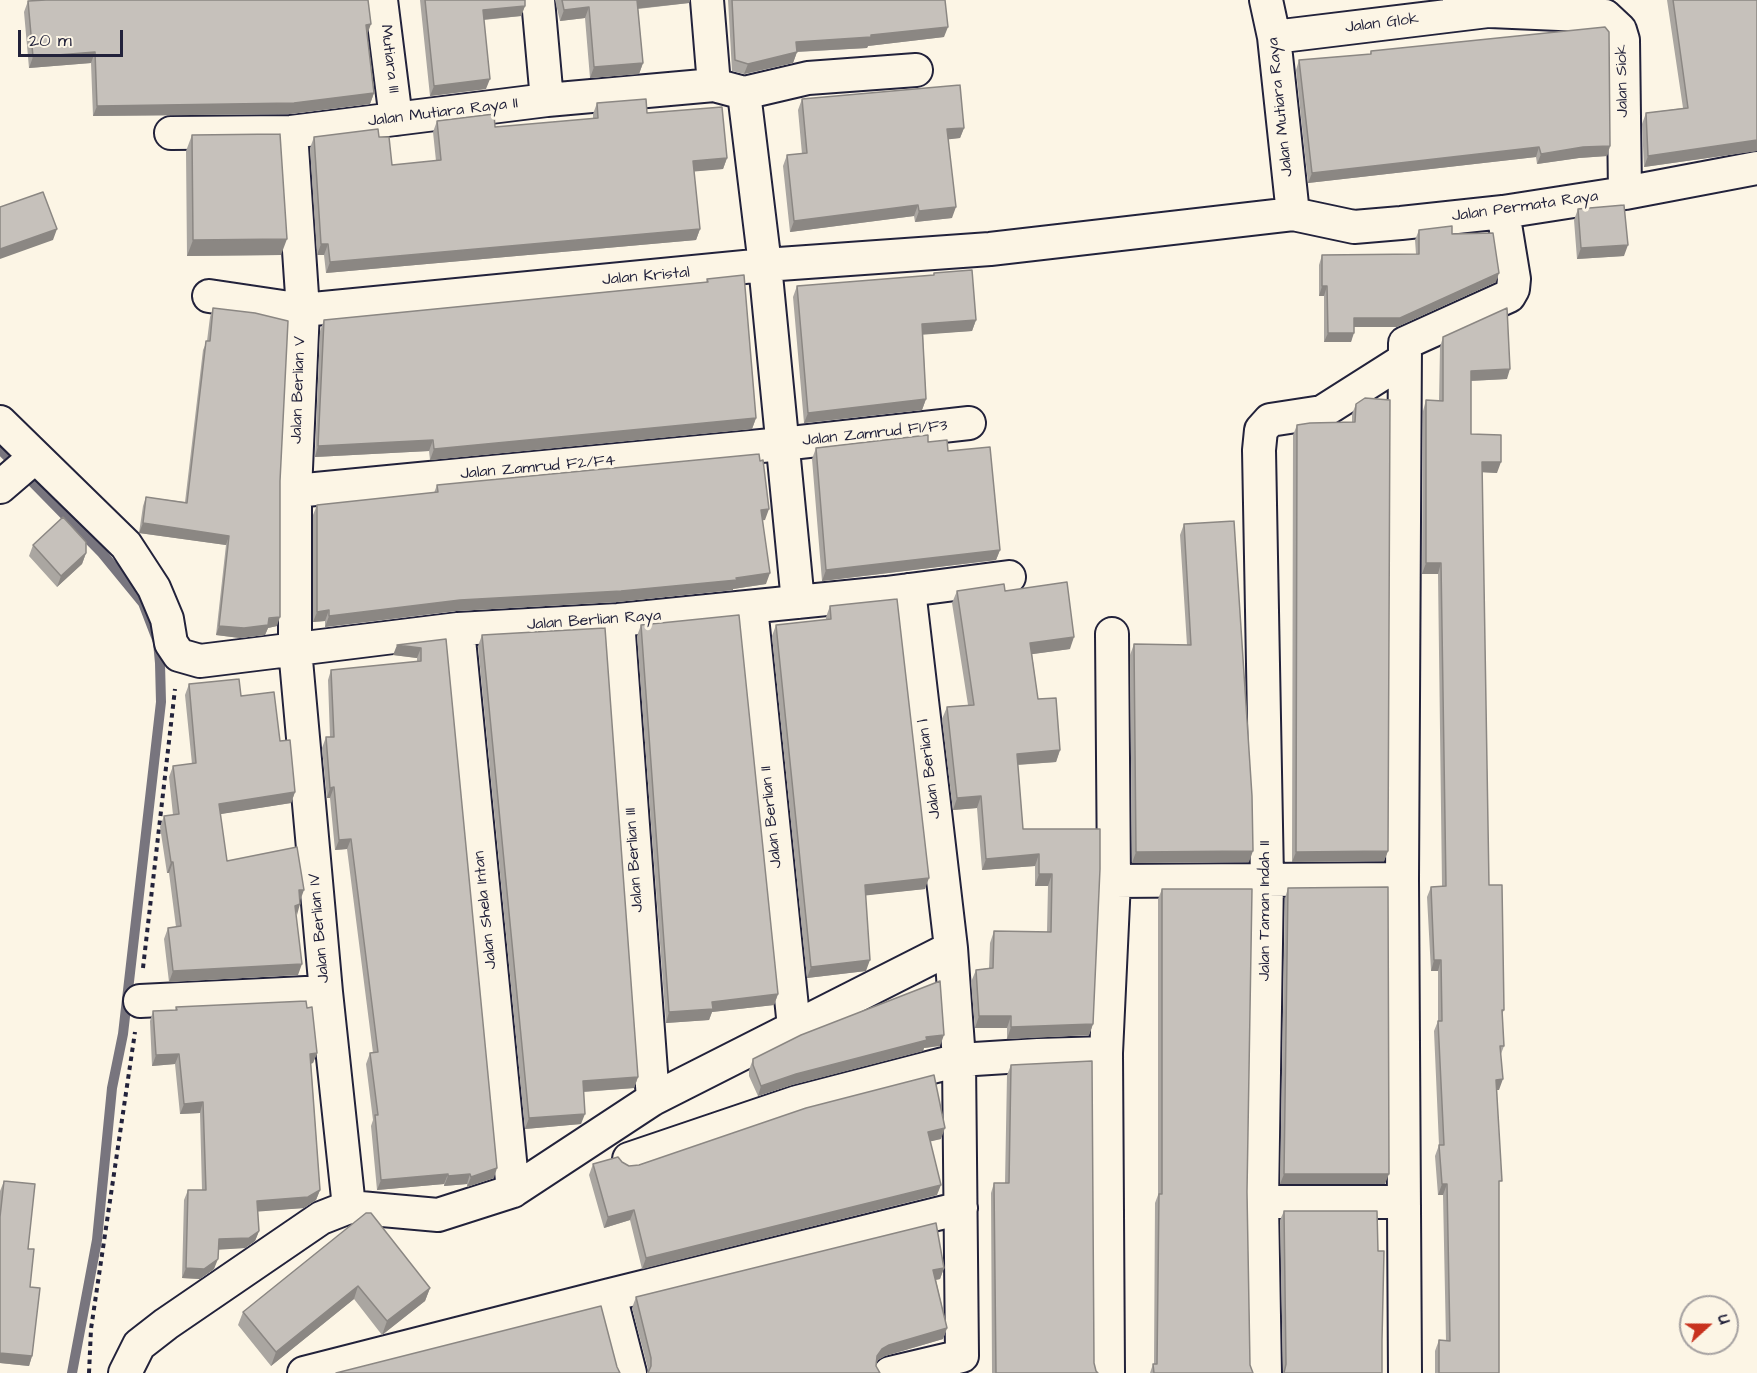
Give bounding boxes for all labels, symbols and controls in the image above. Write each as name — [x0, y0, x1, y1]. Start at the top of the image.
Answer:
street label: Jalan Glok — [1344, 10, 1420, 38]
scale bar — [21, 18, 126, 56]
street label: Mutiara III — [375, 24, 403, 94]
text: 20 m — [29, 28, 72, 53]
street label: Jalan Mutiara Raya — [1264, 36, 1298, 178]
street label: Jalan Siok — [1613, 44, 1633, 118]
street label: Jalan Mutiara Raya II — [367, 94, 519, 132]
street label: Jalan Permata Raya — [1451, 187, 1599, 227]
street label: Jalan Kristal — [601, 264, 691, 290]
street label: Jalan Berlian V — [288, 336, 310, 444]
street label: Jalan Zamrud F1/F3 — [801, 417, 949, 451]
street label: Jalan Zamrud F2/F4 — [460, 452, 616, 484]
street label: Jalan Berlian Raya — [526, 607, 662, 635]
street label: Jalan Berlian l — [914, 718, 946, 820]
street label: Jalan Berlian II — [757, 765, 787, 869]
street label: Jalan Berlian III — [622, 807, 648, 913]
street label: Jalan Taman Indah II — [1256, 841, 1276, 981]
street label: Jalan Shela Intan — [470, 850, 502, 970]
street label: Jalan Berlian IV — [306, 872, 334, 984]
north arrow — [1679, 1295, 1739, 1355]
text: U — [1712, 1311, 1736, 1327]

